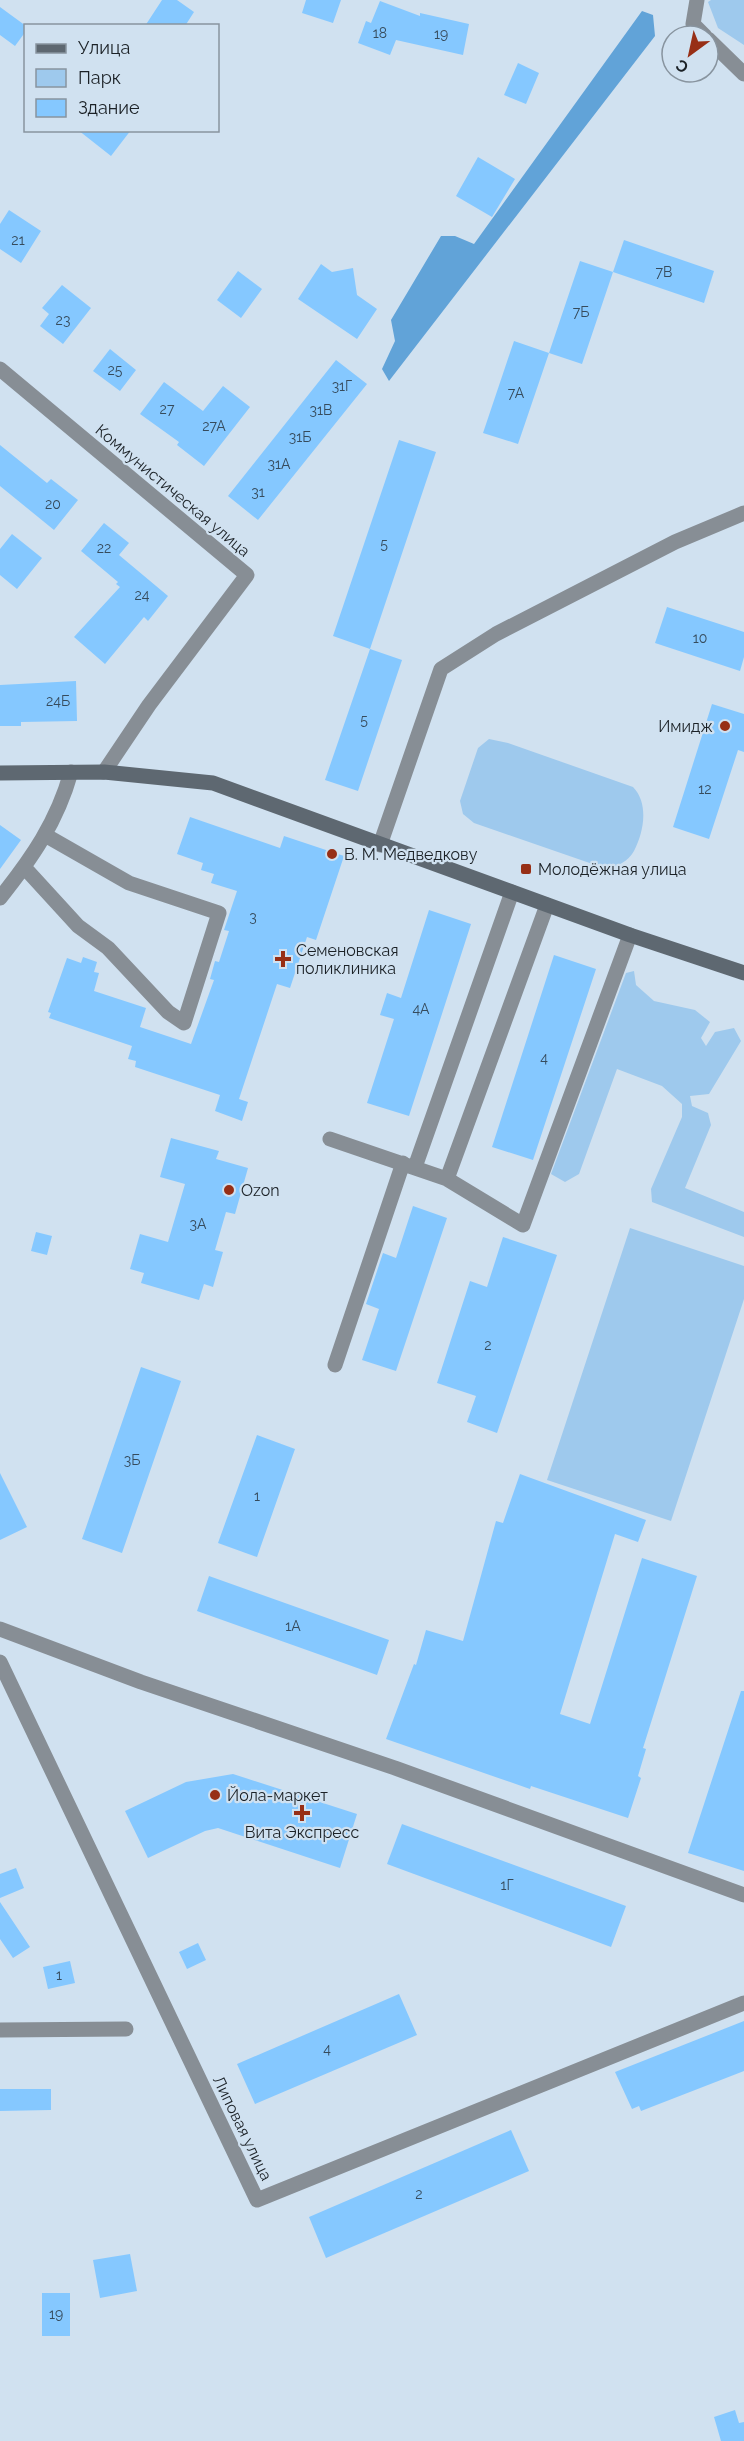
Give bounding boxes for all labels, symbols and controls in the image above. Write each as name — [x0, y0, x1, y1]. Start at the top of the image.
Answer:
legend — [24, 24, 219, 132]
north arrow — [660, 24, 720, 84]
house number: 18 — [373, 25, 387, 41]
house number: 19 — [434, 26, 448, 42]
text: Улица — [78, 37, 130, 58]
text: С — [672, 55, 692, 77]
text: Парк — [78, 67, 121, 88]
text: Здание — [78, 97, 140, 118]
house number: 21 — [11, 232, 25, 248]
house number: 7В — [656, 264, 672, 280]
house number: 7Б — [573, 304, 589, 320]
house number: 23 — [56, 312, 70, 328]
house number: 25 — [108, 362, 123, 378]
house number: 31Г — [332, 378, 352, 394]
house number: 7А — [508, 385, 525, 401]
house number: 27 — [160, 401, 175, 417]
house number: 31В — [310, 402, 332, 418]
house number: 27А — [202, 418, 226, 434]
street label: Коммунистическая улица — [92, 420, 254, 561]
house number: 31Б — [289, 429, 311, 445]
house number: 31А — [268, 456, 291, 472]
house number: 31 — [251, 484, 265, 500]
house number: 20 — [45, 496, 61, 512]
house number: 5 — [380, 536, 388, 552]
house number: 22 — [97, 540, 111, 556]
house number: 24 — [135, 587, 150, 603]
house number: 10 — [693, 630, 707, 646]
house number: 24Б — [46, 693, 70, 709]
house number: 5 — [360, 712, 368, 728]
place label: Имидж — [658, 717, 713, 736]
marker: Имидж — [718, 719, 732, 733]
house number: 12 — [698, 781, 712, 797]
place label: В. М. Медведкову — [344, 845, 478, 864]
marker: В. М. Медведкову — [325, 847, 339, 861]
place label: Молодёжная улица — [538, 860, 687, 879]
marker: Молодёжная улица — [519, 862, 533, 876]
house number: 3 — [249, 909, 257, 925]
place label: Семеновская поликлиника — [296, 941, 398, 978]
marker: Семеновская поликлиника — [274, 950, 292, 968]
house number: 4А — [412, 1001, 430, 1017]
house number: 4 — [540, 1050, 548, 1066]
place label: Ozon — [241, 1181, 280, 1200]
marker: Ozon — [222, 1183, 236, 1197]
house number: 3А — [190, 1216, 207, 1232]
house number: 2 — [484, 1337, 492, 1353]
house number: 3Б — [124, 1452, 140, 1468]
house number: 1 — [254, 1488, 260, 1504]
house number: 1А — [285, 1618, 301, 1634]
place label: Йола-маркет — [227, 1786, 328, 1805]
marker: Йола-маркет — [208, 1788, 222, 1802]
marker: Вита Экспресс — [295, 1806, 309, 1820]
place label: Вита Экспресс — [245, 1823, 359, 1842]
house number: 1Г — [500, 1877, 514, 1893]
house number: 1 — [56, 1967, 62, 1983]
house number: 4 — [323, 2041, 331, 2057]
street label: Липовая улица — [209, 2073, 276, 2184]
house number: 2 — [415, 2186, 423, 2202]
house number: 19 — [49, 2306, 63, 2322]

